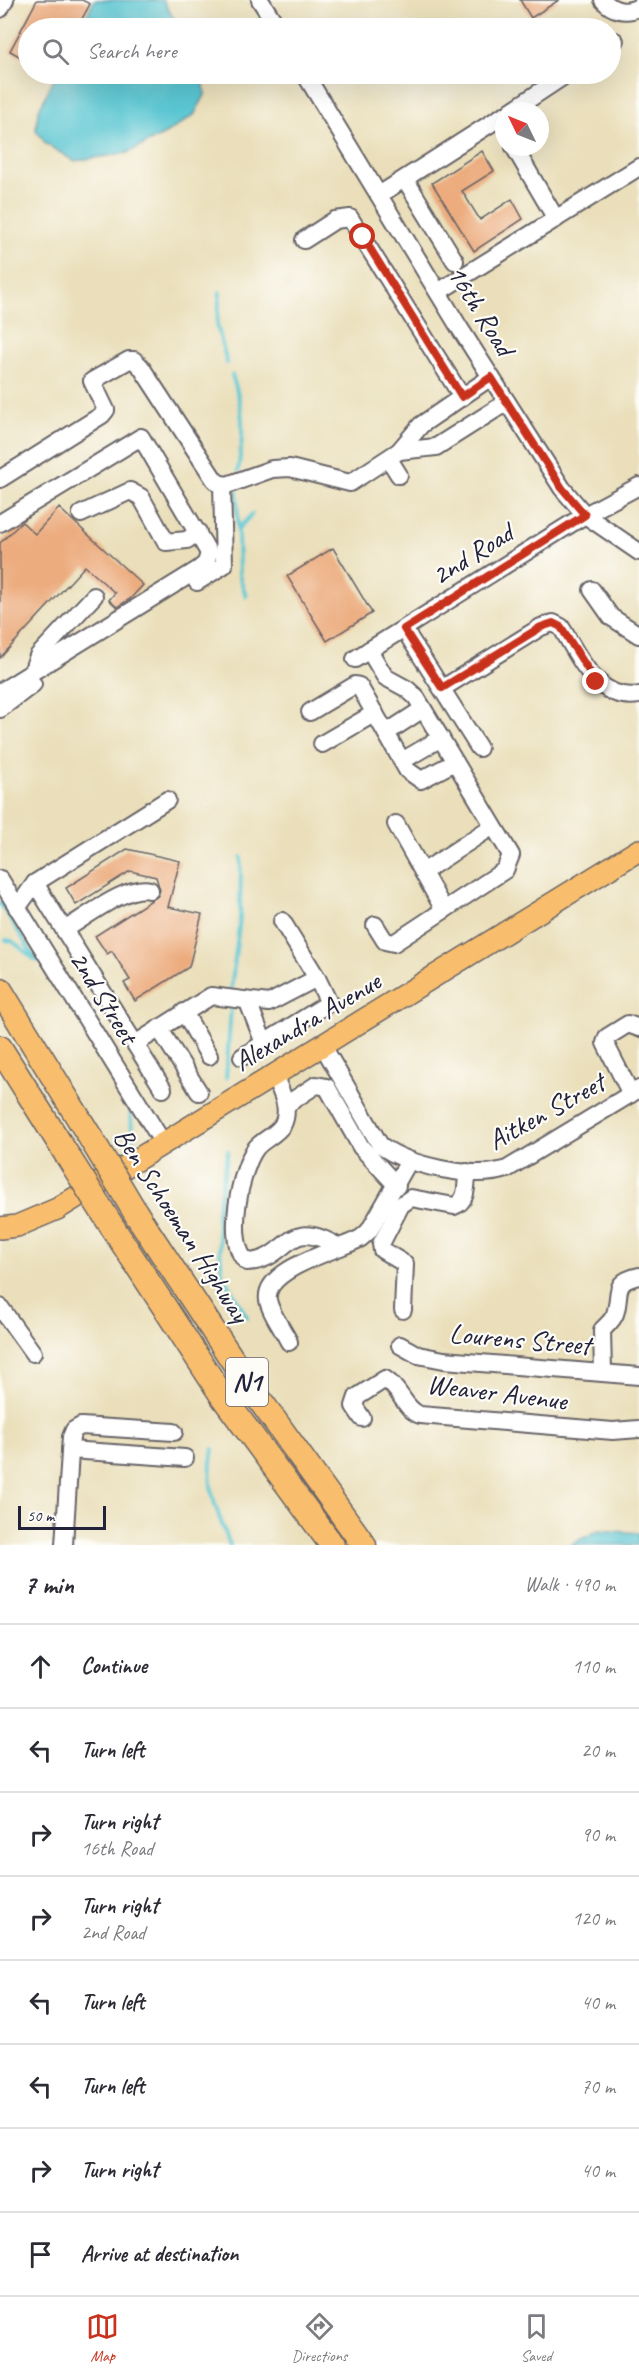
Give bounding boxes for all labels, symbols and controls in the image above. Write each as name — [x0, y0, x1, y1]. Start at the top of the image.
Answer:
search box — [18, 18, 621, 84]
icon: search — [39, 35, 72, 68]
text: Search here — [87, 37, 177, 65]
north arrow — [495, 102, 549, 156]
route start — [349, 223, 375, 249]
street label: 16th Road — [439, 258, 525, 365]
street label: 2nd Road — [425, 513, 523, 593]
route end — [582, 668, 608, 694]
street label: 2nd Street — [62, 944, 148, 1052]
street label: Alexandra Avenue — [227, 962, 388, 1079]
street label: Aitken Street — [481, 1063, 614, 1157]
street label: Ben Schoeman Highway — [106, 1121, 259, 1331]
street label: Lourens Street — [448, 1315, 596, 1363]
road number: N1 — [226, 1358, 268, 1406]
street label: Weaver Avenue — [425, 1366, 571, 1418]
scale bar — [18, 1503, 106, 1530]
text: 50 m — [27, 1506, 54, 1526]
text: 7 min — [24, 1568, 74, 1601]
text: Walk · 490 m — [525, 1572, 615, 1597]
icon: ahead — [24, 1650, 57, 1683]
text: Continue — [81, 1652, 147, 1680]
text: 110 m — [572, 1654, 615, 1679]
icon: left — [24, 1734, 57, 1767]
text: Turn left — [81, 1736, 145, 1764]
text: 20 m — [581, 1738, 615, 1763]
text: Turn right — [81, 1808, 158, 1836]
icon: right — [24, 1818, 57, 1851]
text: 90 m — [581, 1822, 615, 1847]
text: 16th Road — [81, 1836, 153, 1861]
text: Turn right — [81, 1892, 158, 1920]
icon: right — [24, 1902, 57, 1935]
text: 120 m — [572, 1906, 615, 1931]
text: 2nd Road — [81, 1920, 145, 1945]
icon: left — [24, 1986, 57, 2019]
text: Turn left — [81, 1988, 145, 2016]
text: 40 m — [581, 1990, 615, 2015]
icon: left — [24, 2070, 57, 2103]
text: Turn left — [81, 2072, 145, 2100]
text: 70 m — [581, 2074, 615, 2099]
icon: right — [24, 2154, 57, 2187]
text: Turn right — [81, 2156, 158, 2184]
text: 40 m — [581, 2158, 615, 2183]
icon: arrive — [24, 2238, 57, 2271]
text: Arrive at destination — [81, 2240, 238, 2268]
tab: Map — [86, 2310, 119, 2366]
tab: Directions — [292, 2310, 347, 2366]
tab: Saved — [520, 2310, 553, 2366]

